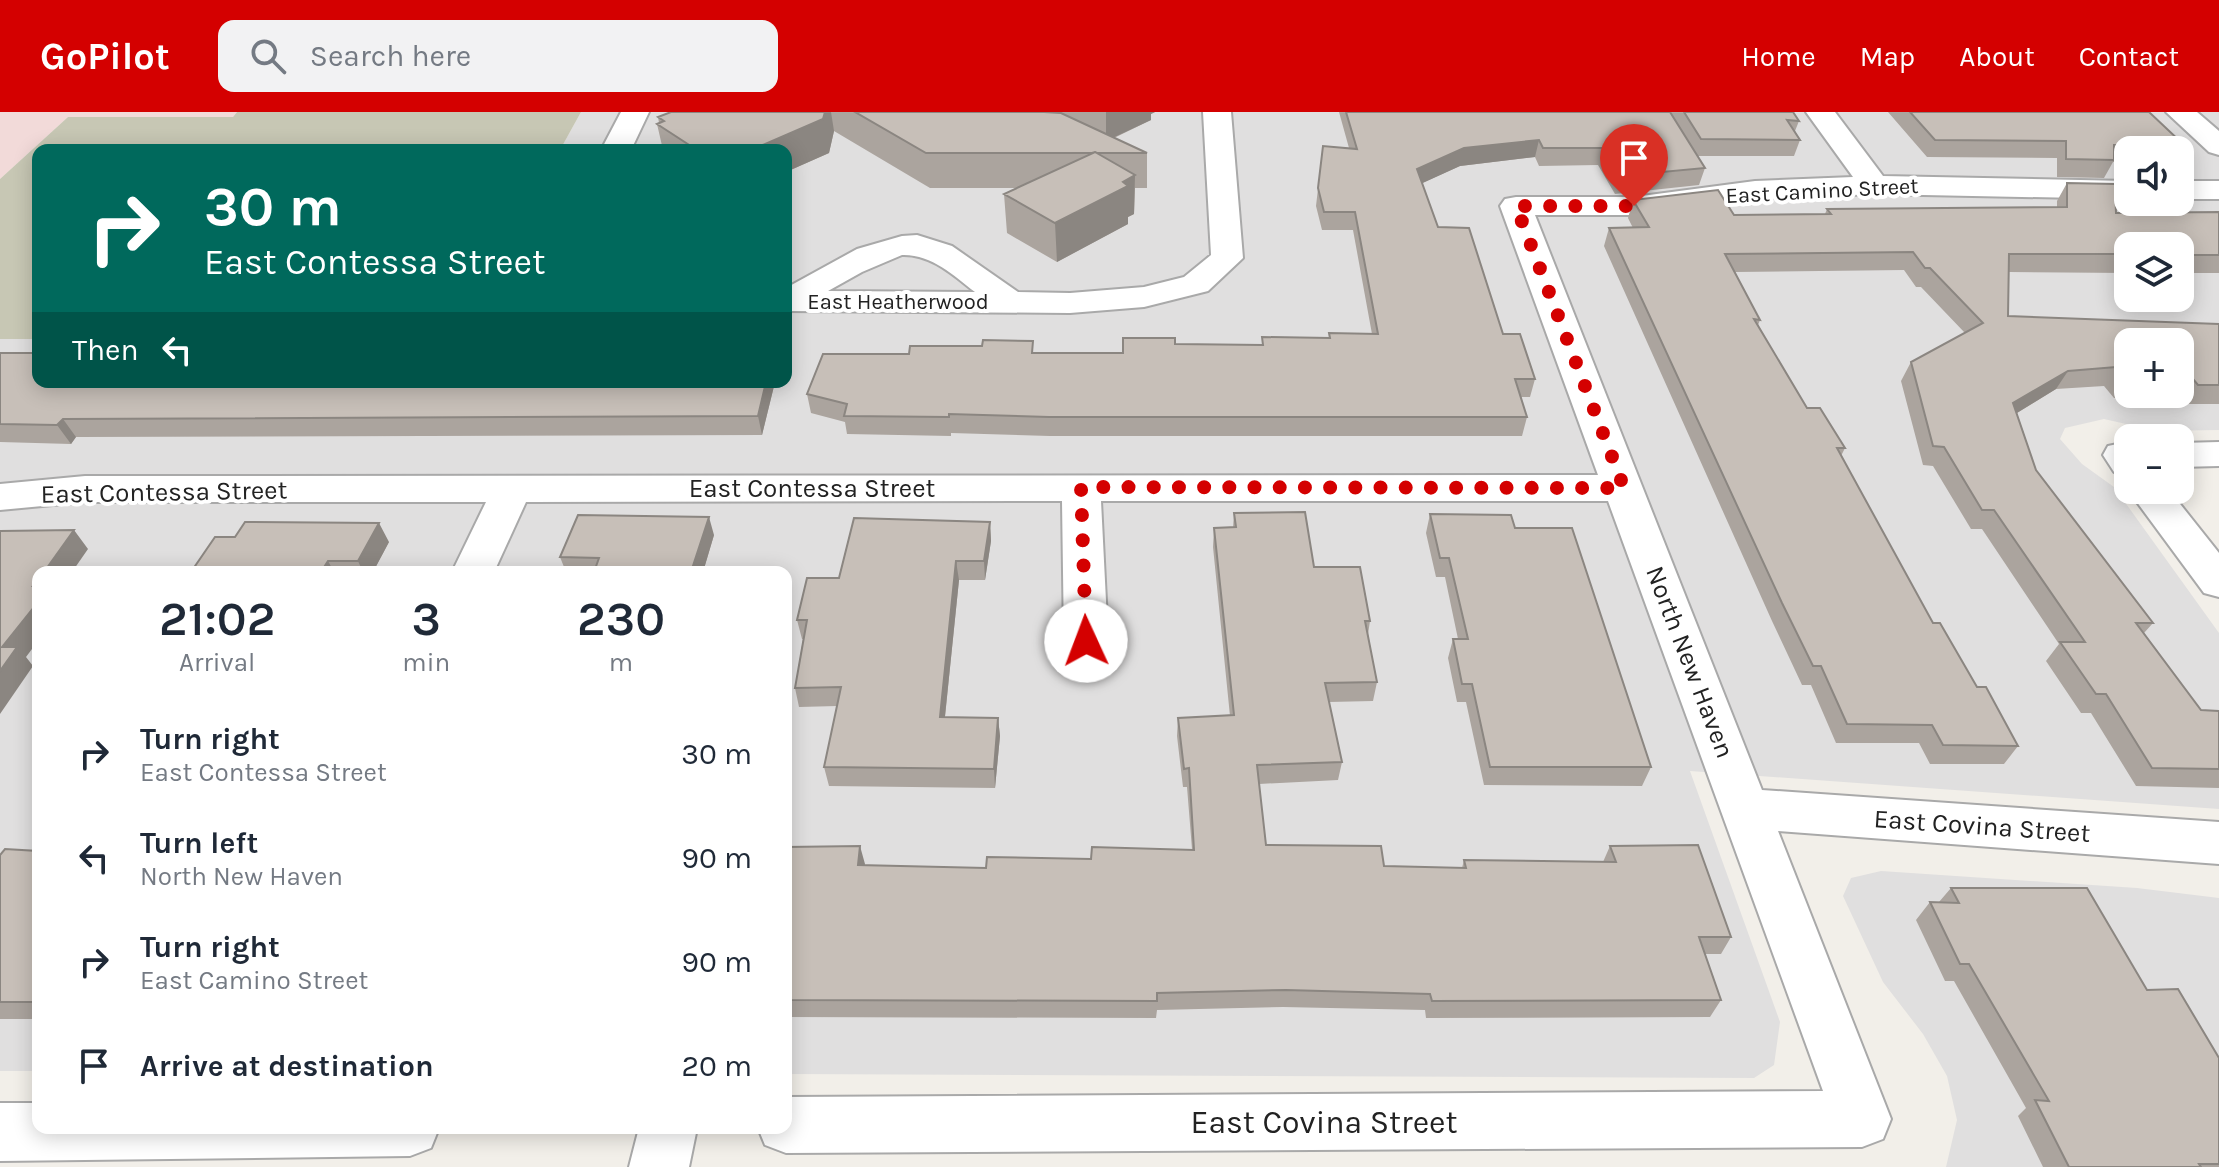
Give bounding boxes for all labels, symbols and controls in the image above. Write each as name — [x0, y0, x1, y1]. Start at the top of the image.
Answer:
search box — [218, 20, 778, 92]
text: GoPilot — [40, 34, 170, 79]
icon: search — [246, 34, 290, 78]
text: Search here — [310, 38, 471, 74]
text: Home — [1741, 40, 1816, 73]
text: Map — [1860, 40, 1915, 73]
text: About — [1959, 40, 2035, 73]
text: Contact — [2079, 40, 2179, 73]
pin — [1600, 124, 1668, 206]
icon: arrive — [1612, 136, 1656, 180]
map controls — [2114, 136, 2194, 504]
button: sound — [2114, 136, 2194, 216]
street label: East Camino Street — [1725, 173, 1919, 209]
text: 30 m — [204, 174, 342, 239]
icon: right — [72, 176, 176, 280]
button: layers — [2114, 232, 2194, 312]
text: East Contessa Street — [204, 241, 546, 283]
street label: East Heatherwood — [807, 289, 989, 315]
icon: left — [155, 328, 199, 372]
button: + — [2114, 328, 2194, 408]
text: Then — [72, 332, 139, 368]
button: − — [2114, 424, 2194, 504]
street label: East Contessa Street — [689, 473, 936, 504]
street label: East Contessa Street — [40, 474, 288, 510]
street label: North New Haven — [1639, 562, 1741, 762]
text: 21:02 — [159, 591, 275, 647]
text: 3 — [411, 591, 441, 647]
text: 230 — [577, 591, 665, 647]
position arrow — [1044, 599, 1128, 683]
text: Arrival — [179, 647, 255, 678]
text: min — [402, 647, 450, 678]
text: m — [609, 647, 633, 678]
text: Turn right — [140, 721, 280, 757]
icon: right — [72, 732, 116, 776]
text: 30 m — [681, 736, 752, 772]
text: East Contessa Street — [140, 757, 387, 788]
street label: East Covina Street — [1873, 803, 2092, 849]
text: Turn left — [140, 825, 258, 861]
icon: left — [72, 836, 116, 880]
text: 90 m — [682, 840, 752, 876]
text: North New Haven — [140, 861, 343, 892]
text: Turn right — [140, 929, 280, 965]
icon: right — [72, 940, 116, 984]
text: 90 m — [682, 944, 752, 980]
text: East Camino Street — [140, 965, 368, 996]
icon: arrive — [72, 1044, 116, 1088]
text: Arrive at destination — [140, 1048, 434, 1084]
text: 20 m — [682, 1048, 752, 1084]
street label: East Covina Street — [1190, 1104, 1458, 1141]

